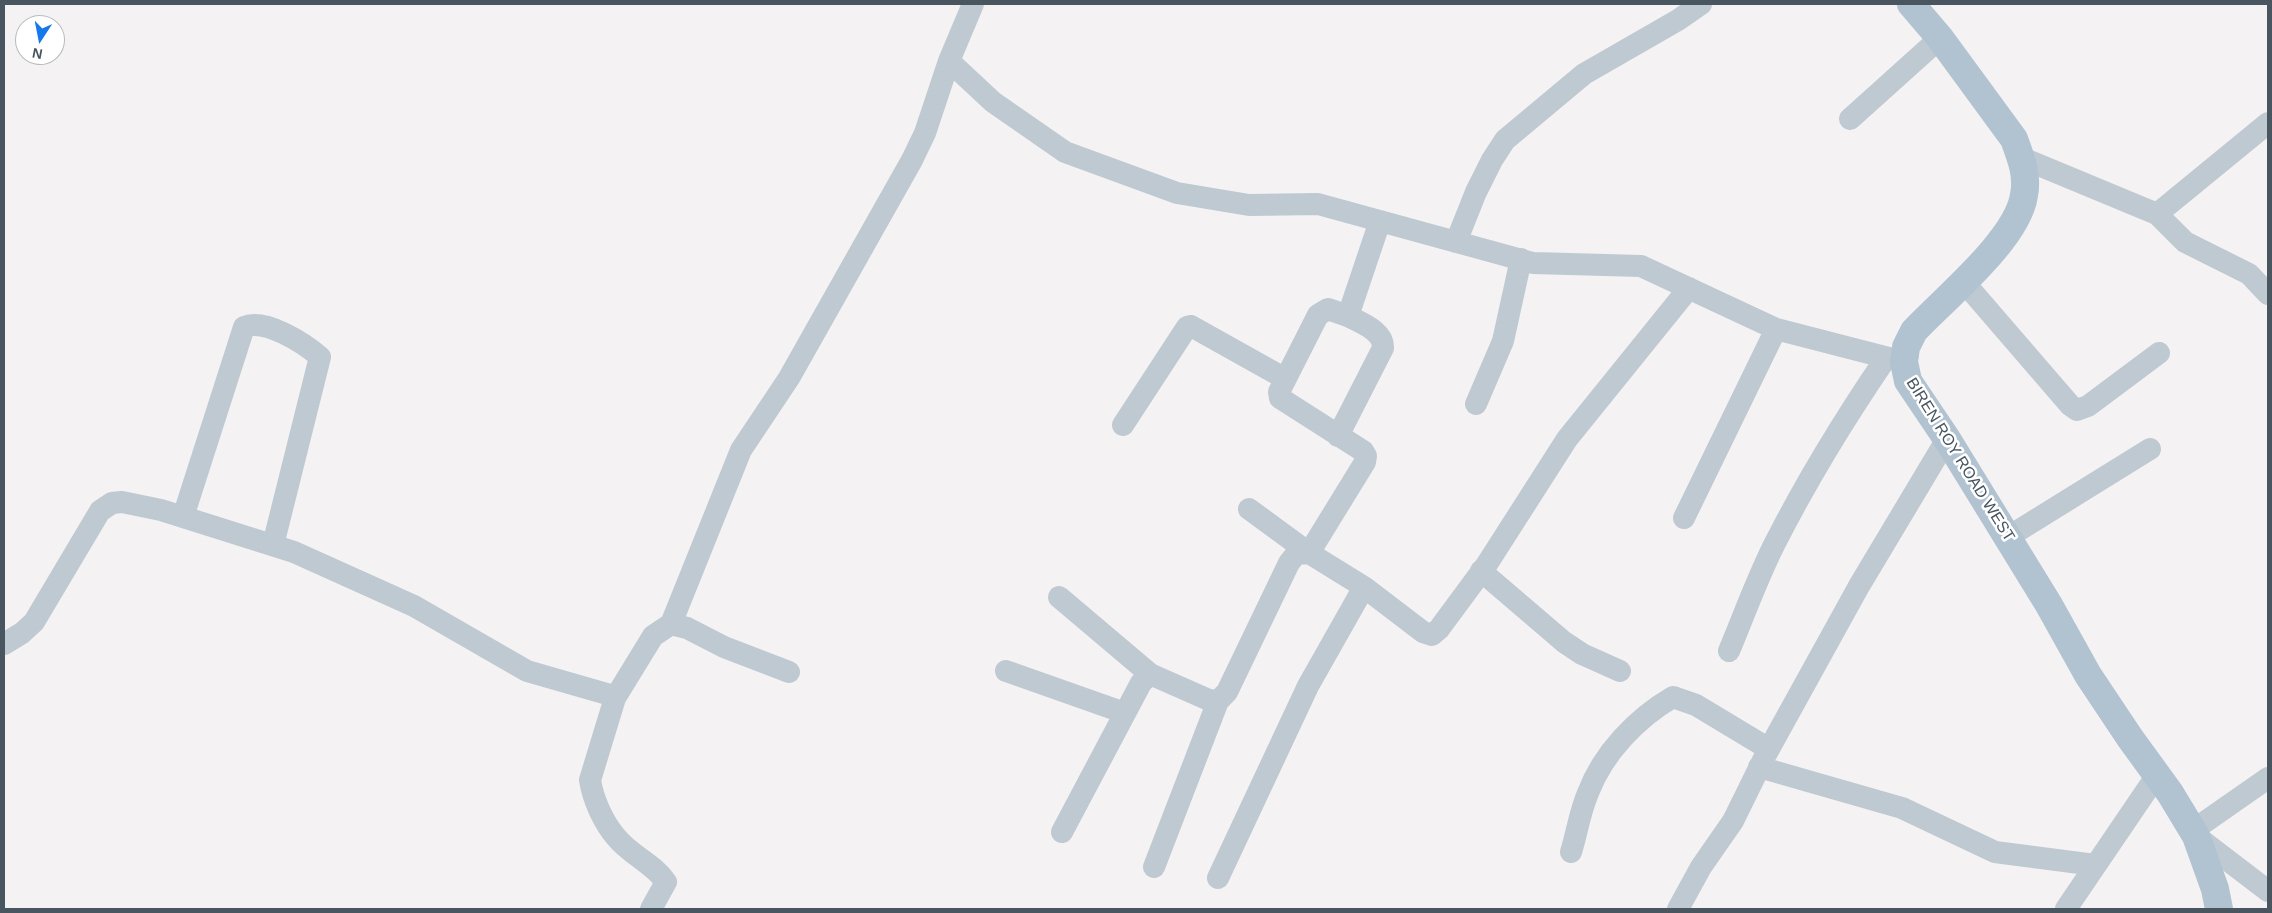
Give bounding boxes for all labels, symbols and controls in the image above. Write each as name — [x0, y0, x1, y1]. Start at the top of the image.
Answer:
north arrow — [15, 15, 65, 65]
text: N — [31, 45, 44, 63]
street label: BIREN ROY ROAD WEST — [1902, 375, 2018, 545]

